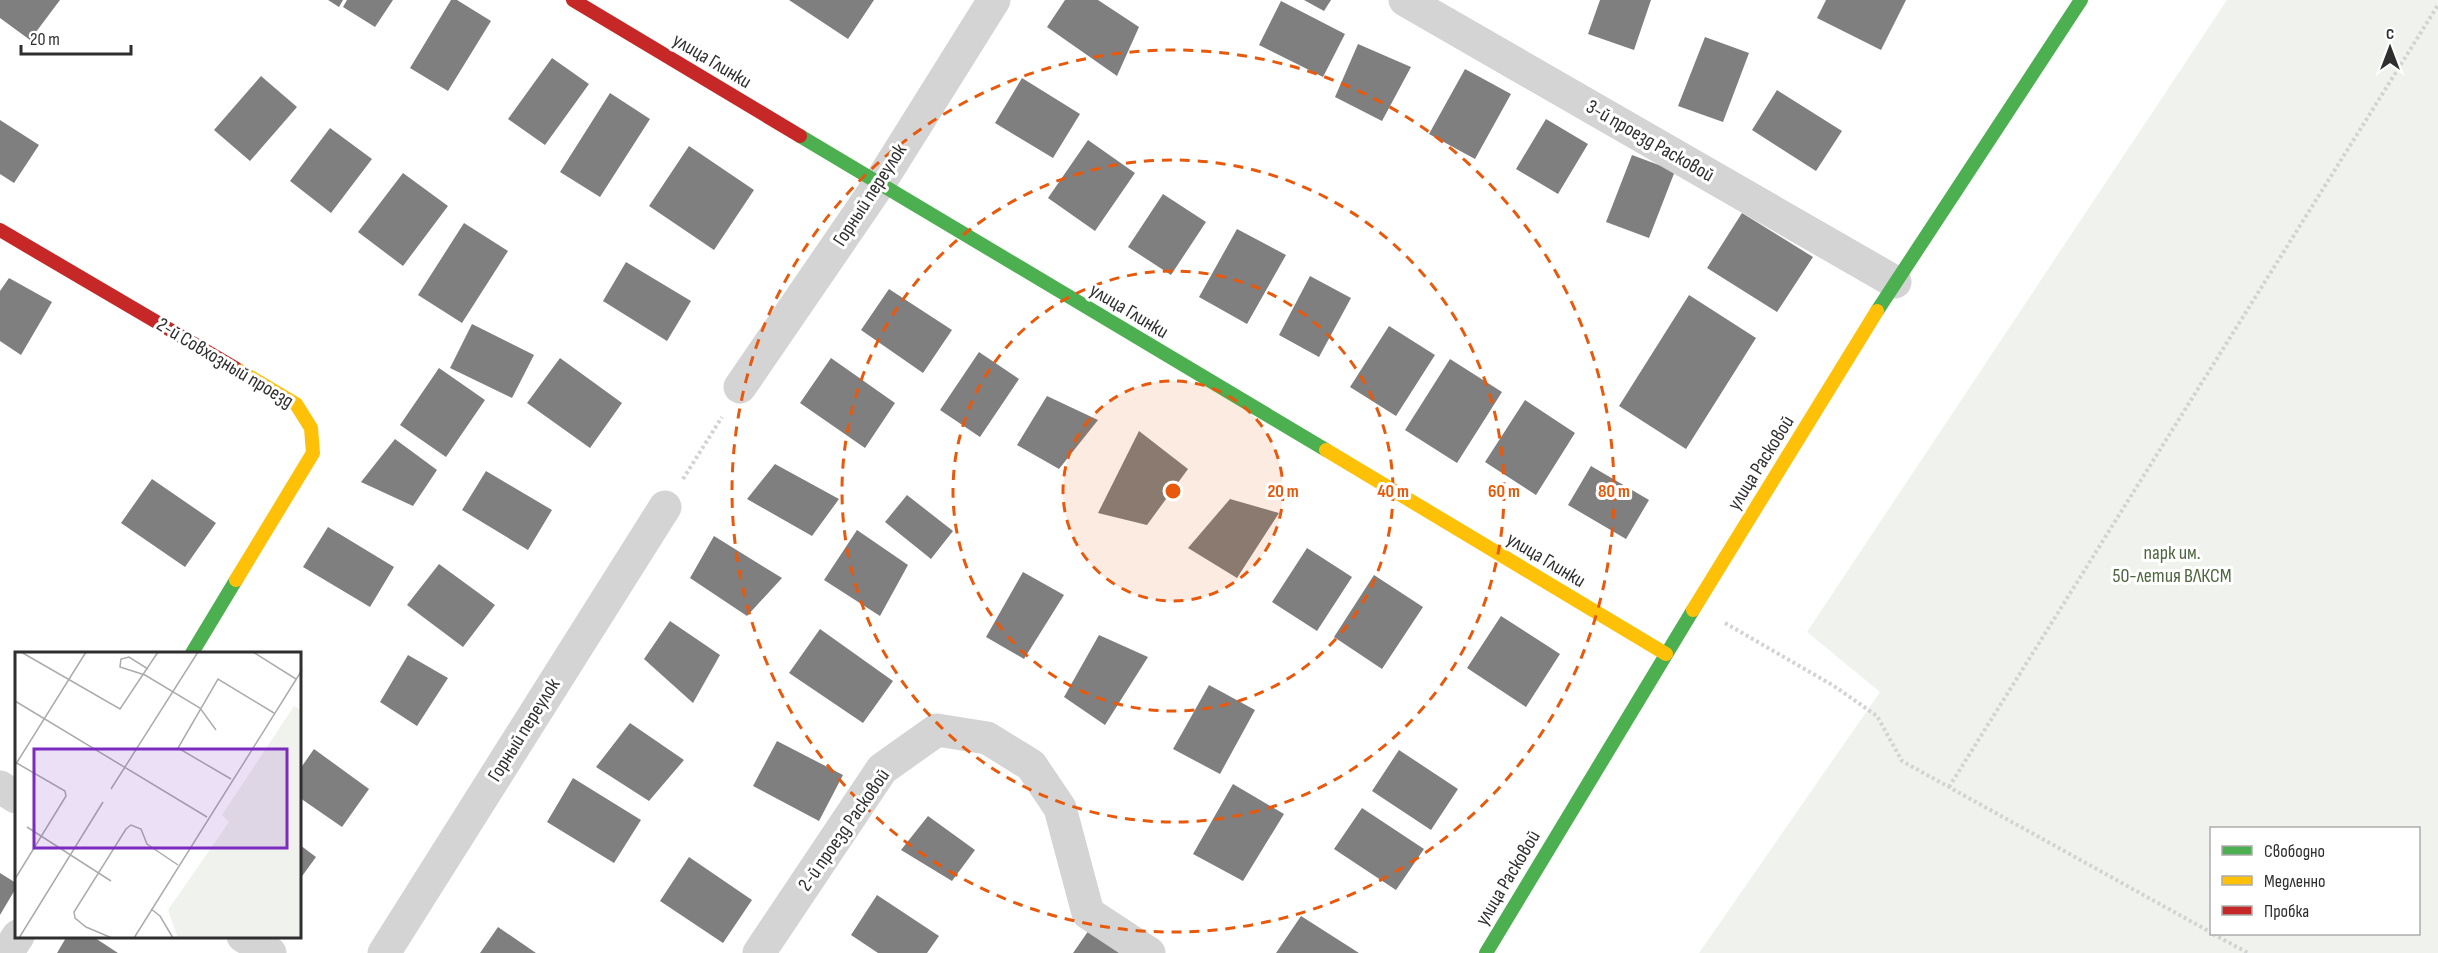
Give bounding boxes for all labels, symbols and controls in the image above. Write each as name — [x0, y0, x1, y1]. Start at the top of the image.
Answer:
scale bar — [21, 18, 130, 56]
north arrow — [2360, 18, 2420, 78]
text: С — [2386, 25, 2394, 44]
street label: улица Глинки — [668, 28, 756, 94]
text: 20 m — [30, 29, 60, 50]
street label: 3-й проезд Расковой — [1582, 95, 1718, 187]
street label: Горный переулок — [828, 139, 912, 251]
street label: улица Глинки — [1085, 278, 1173, 344]
street label: 2-й Совхозный проезд — [152, 313, 298, 413]
street label: улица Расковой — [1723, 411, 1799, 515]
centre of rings — [1163, 481, 1183, 501]
text: 20 m — [1267, 481, 1299, 502]
text: 40 m — [1377, 481, 1409, 502]
text: 60 m — [1488, 481, 1520, 502]
text: 80 m — [1598, 481, 1630, 502]
street label: улица Глинки — [1502, 527, 1590, 593]
park label: парк им. 50-летия ВЛКСМ — [2112, 541, 2232, 588]
inset map — [15, 652, 302, 938]
street label: Горный переулок — [483, 674, 565, 786]
street label: 2-й проезд Расковой — [793, 764, 895, 896]
street label: улица Расковой — [1470, 826, 1546, 930]
legend — [2210, 827, 2420, 935]
text: Свободно — [2264, 841, 2325, 862]
text: Медленно — [2264, 871, 2326, 892]
text: Пробка — [2264, 901, 2309, 922]

